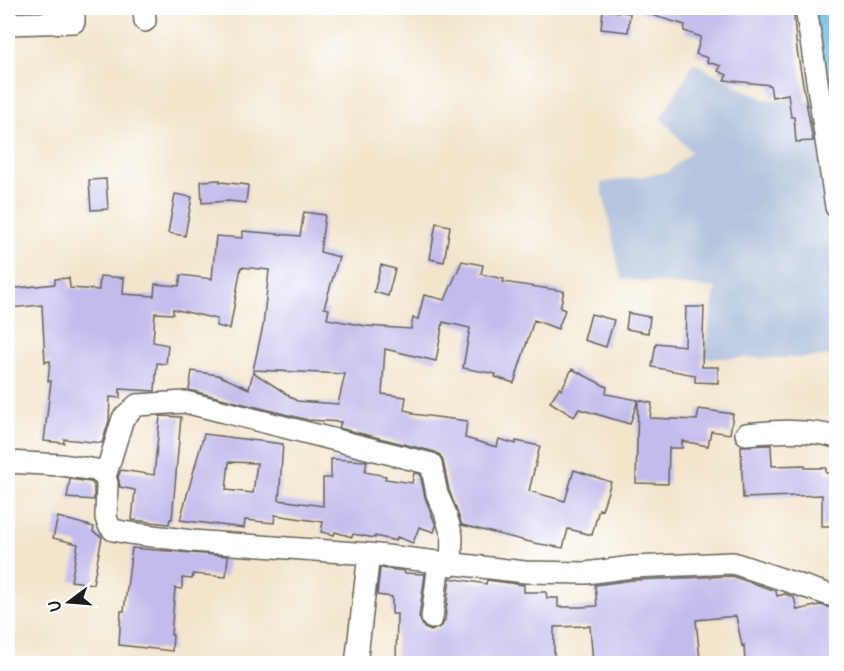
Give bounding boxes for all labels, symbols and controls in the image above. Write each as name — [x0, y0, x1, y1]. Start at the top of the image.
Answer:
north arrow — [39, 572, 99, 632]
text: U — [44, 598, 67, 614]

